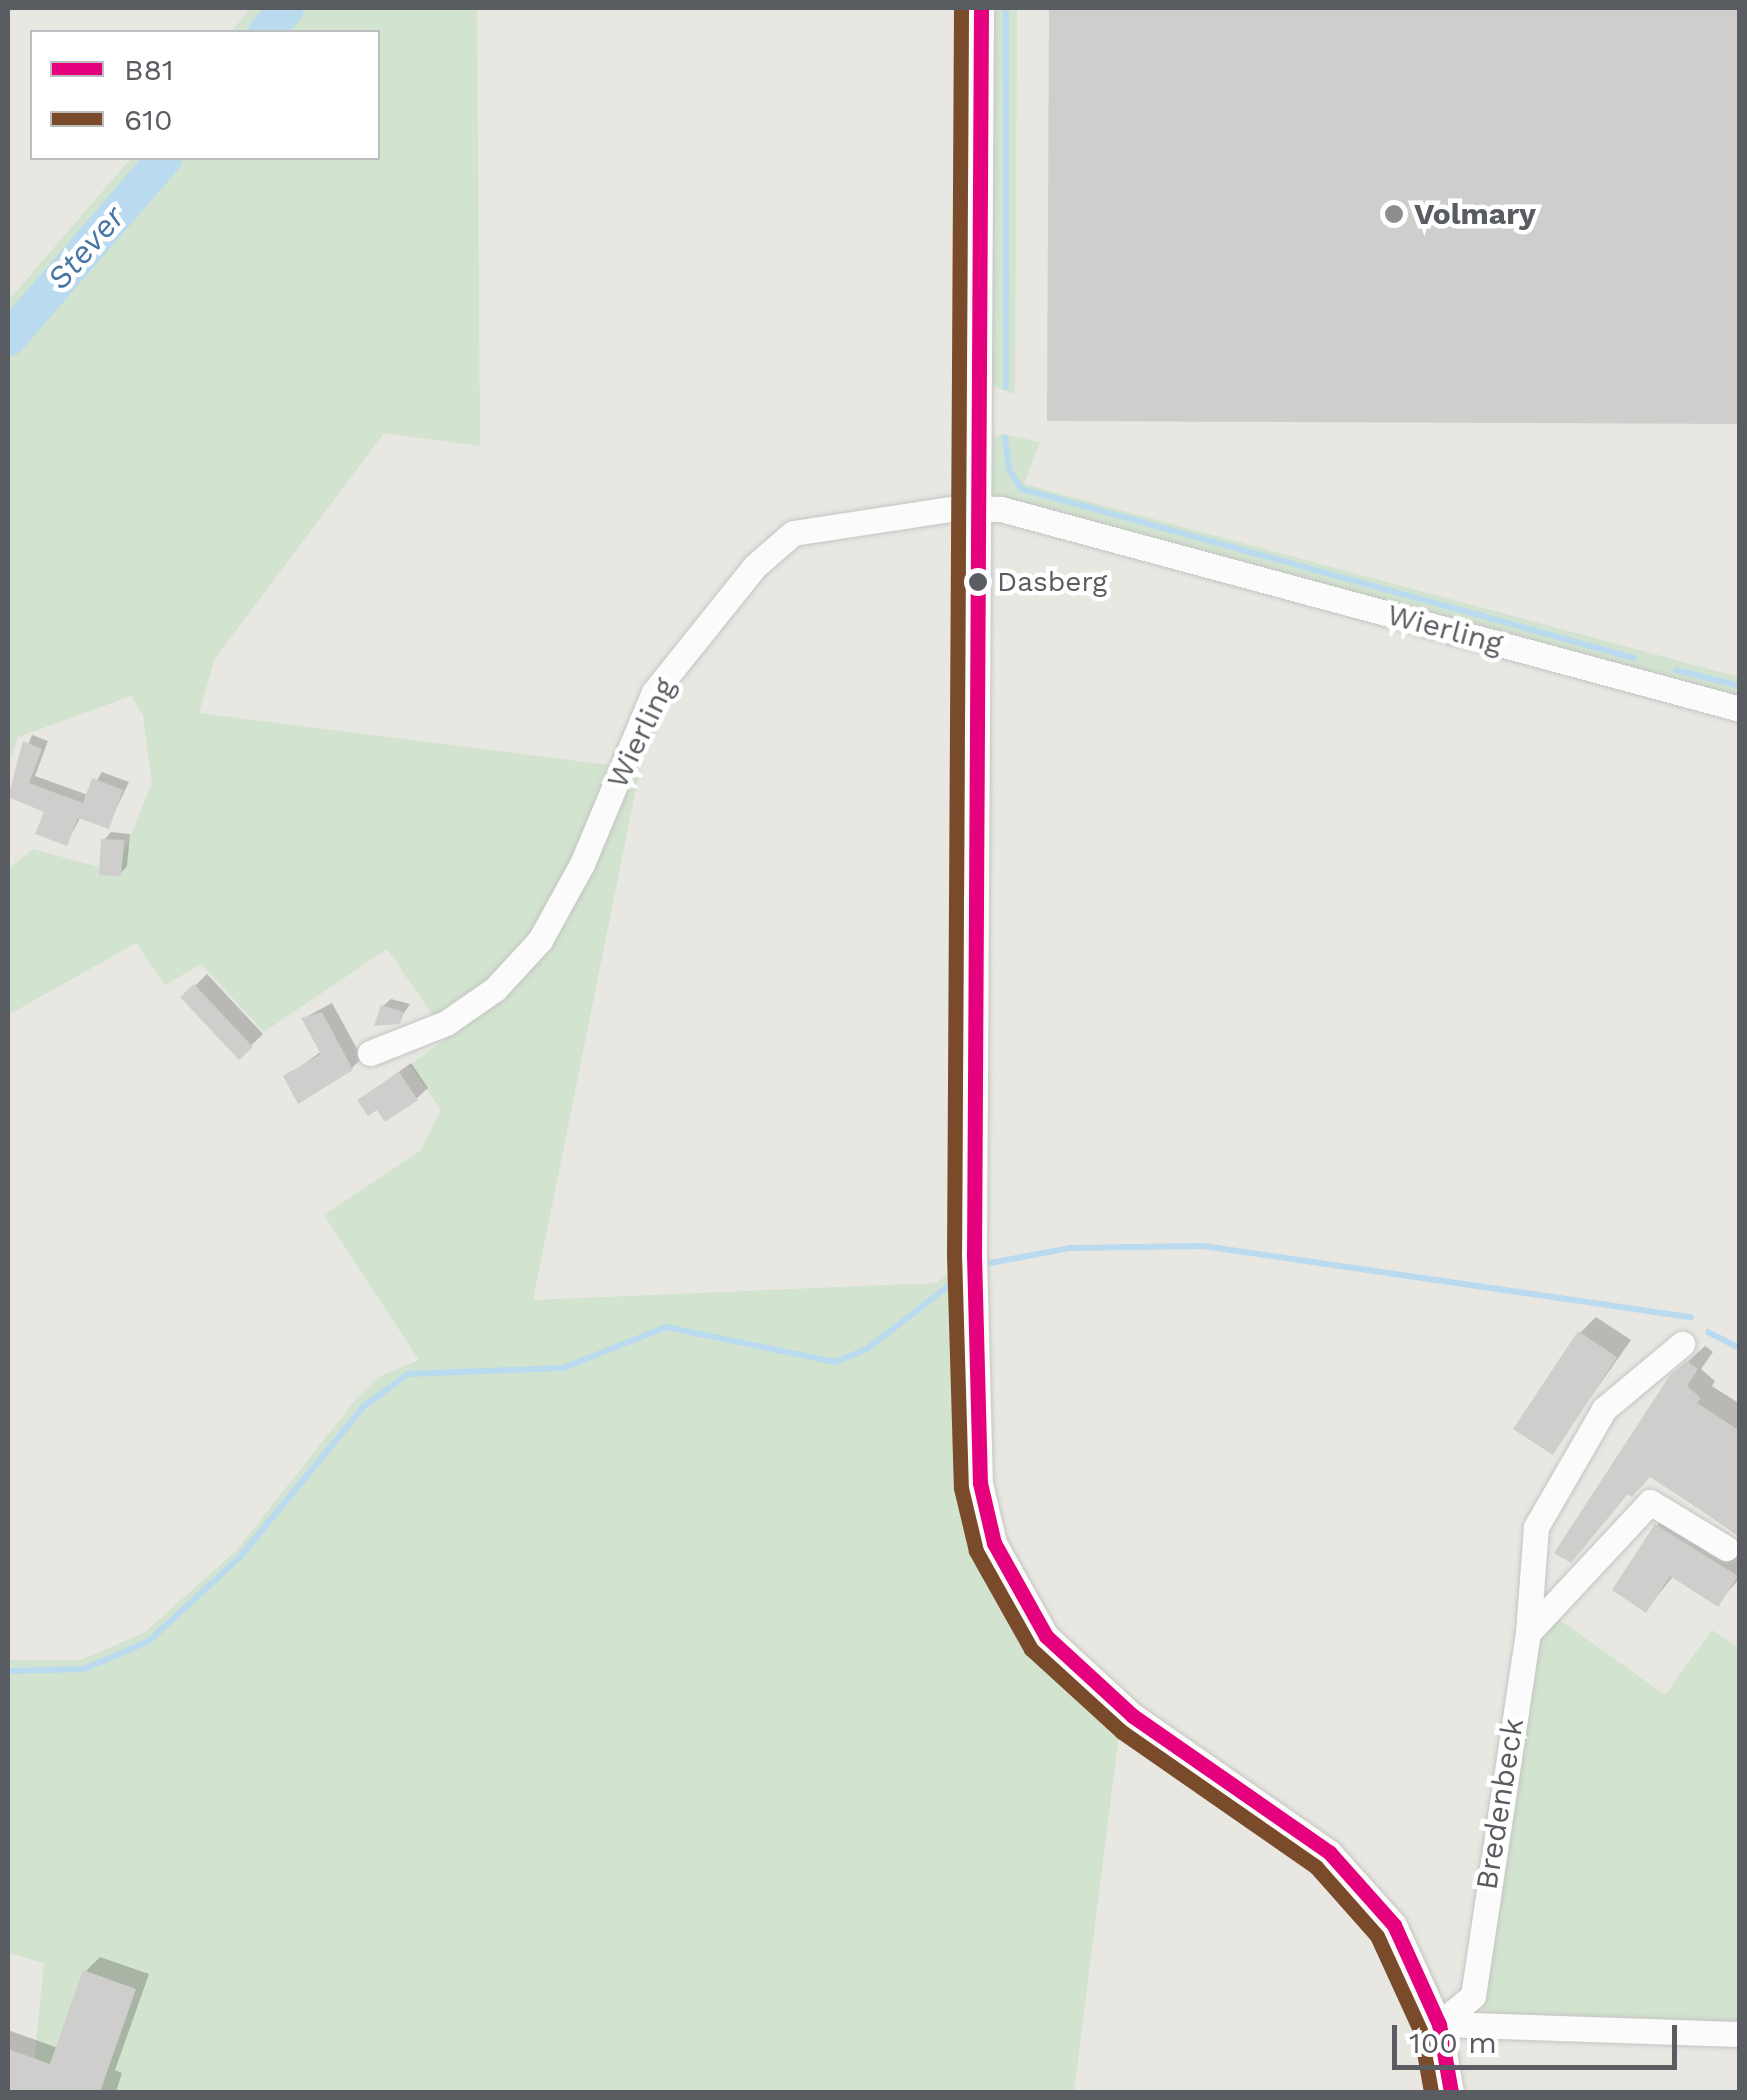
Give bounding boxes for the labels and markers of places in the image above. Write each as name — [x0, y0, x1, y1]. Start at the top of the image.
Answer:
place label: Volmary — [1414, 196, 1536, 232]
marker: Volmary — [1383, 203, 1405, 225]
place label: Dasberg — [997, 565, 1107, 599]
marker: Dasberg — [968, 572, 988, 592]

